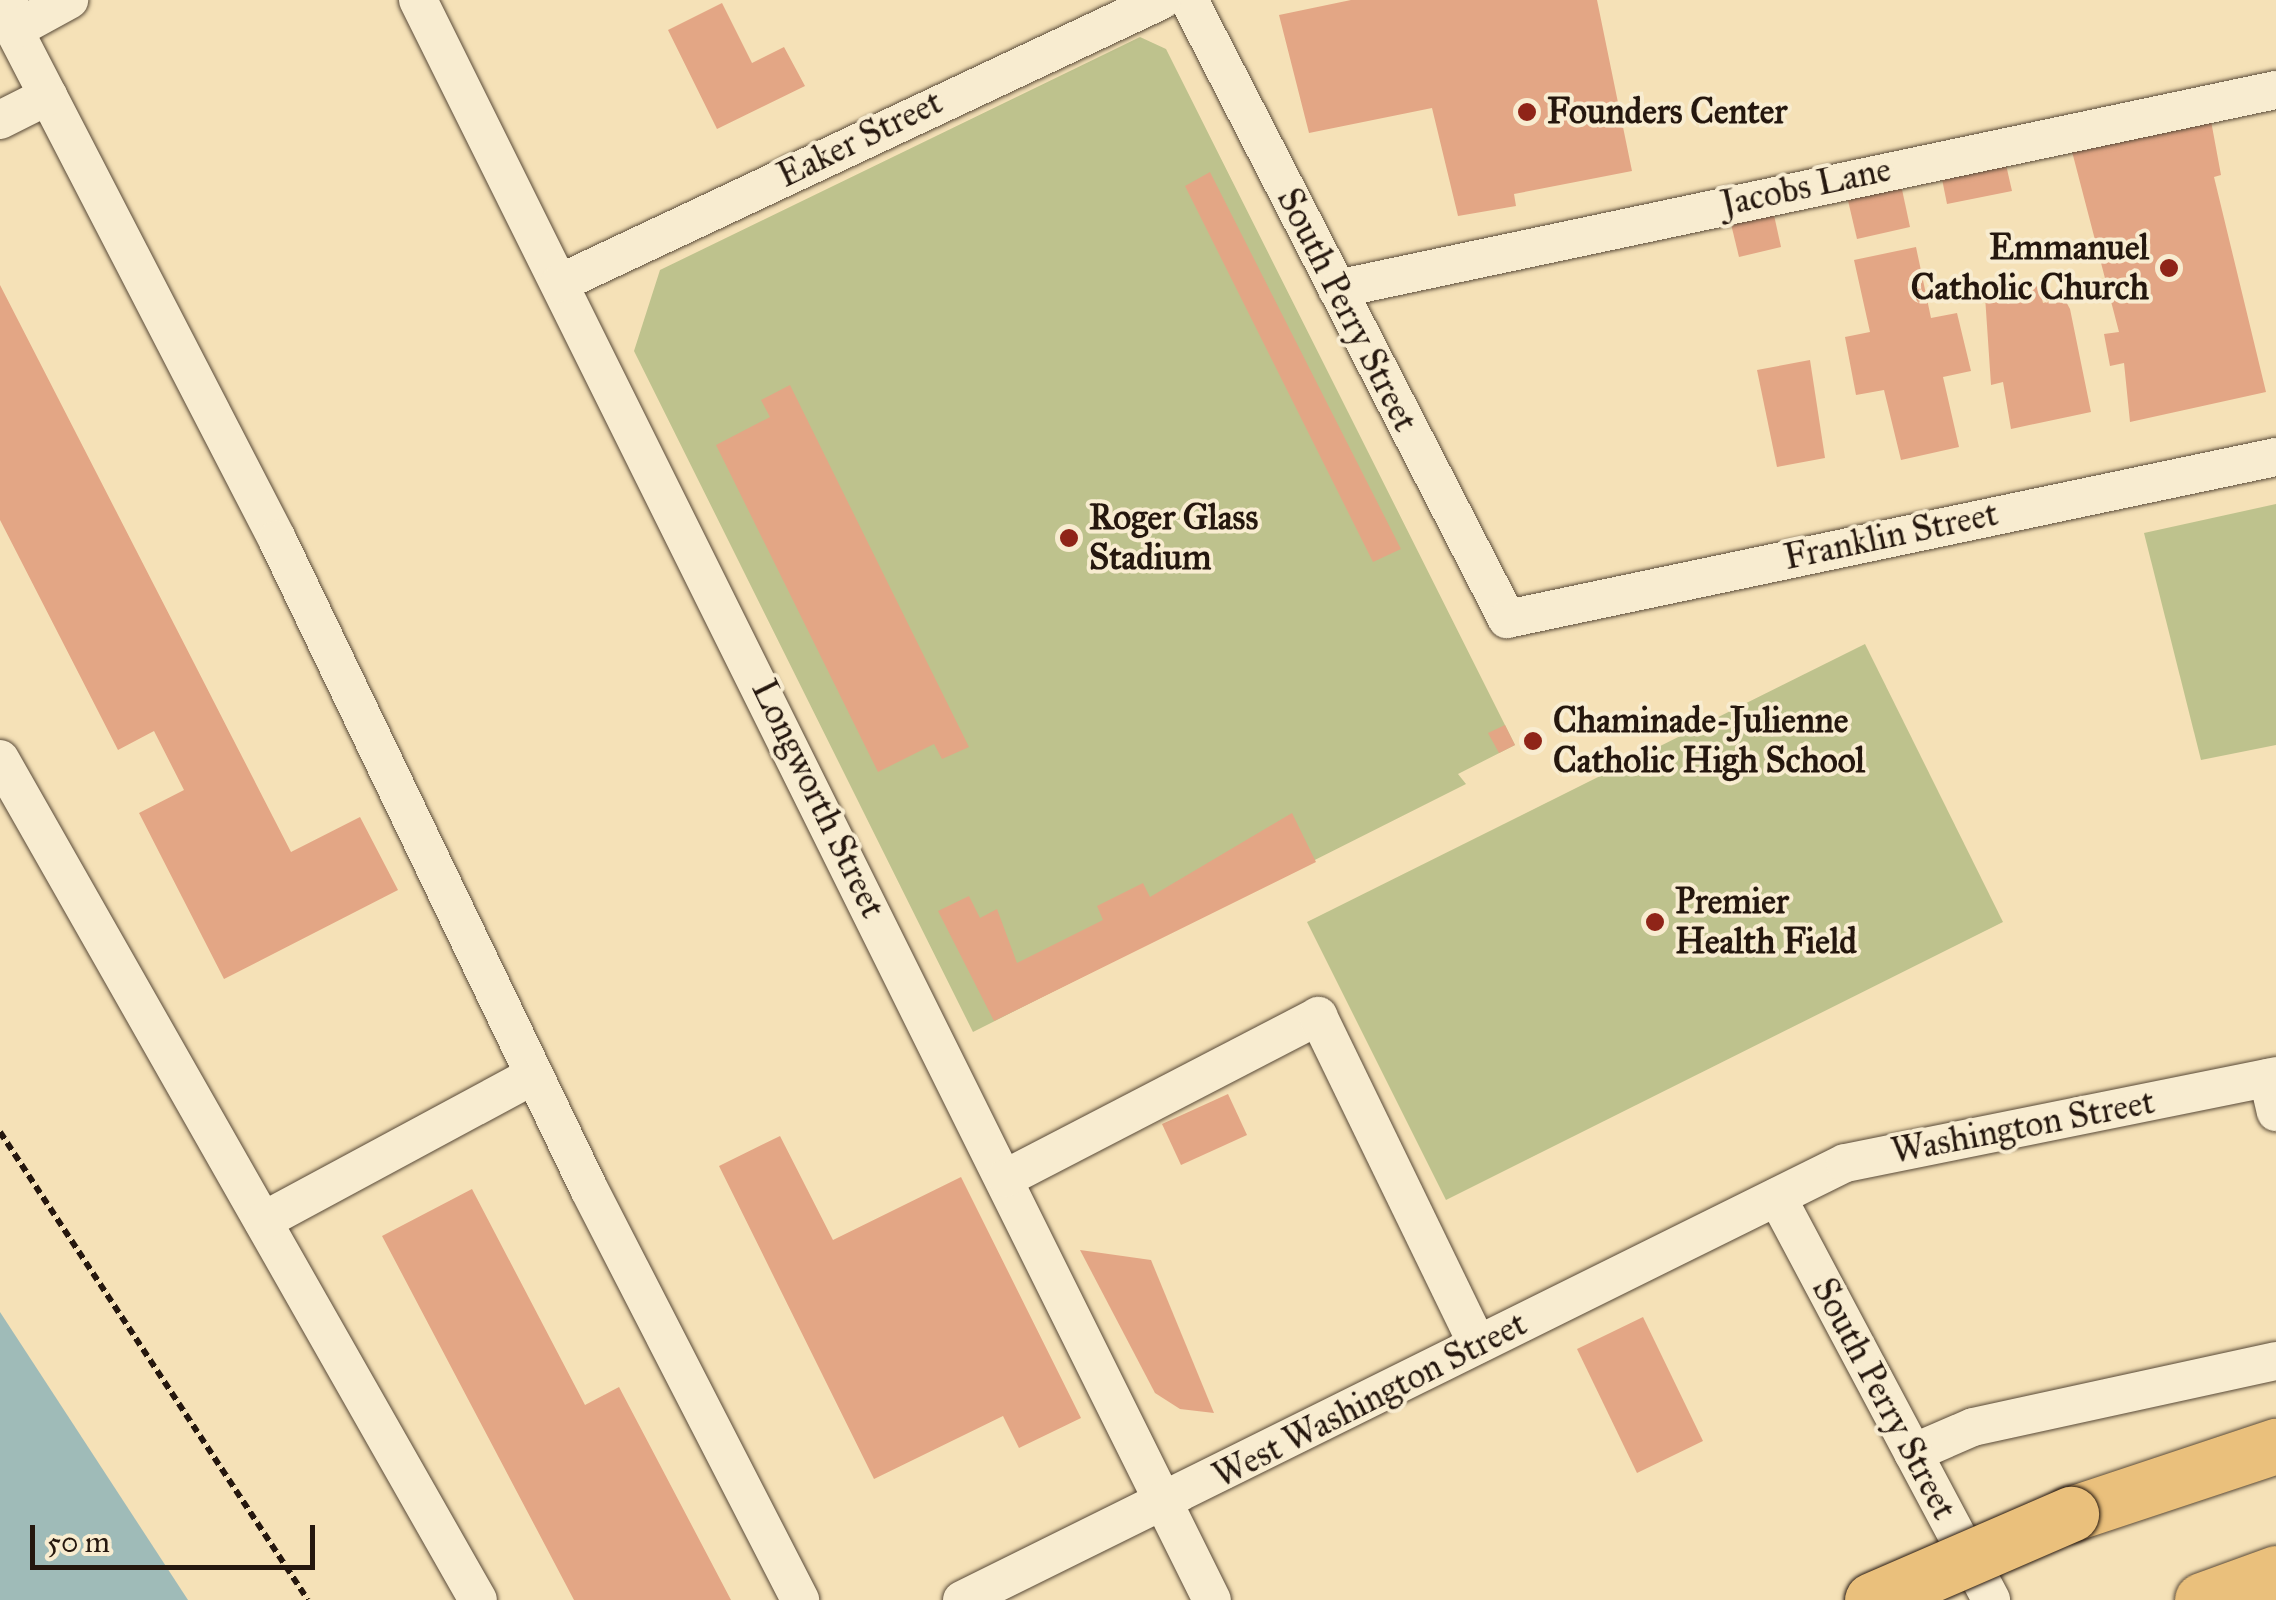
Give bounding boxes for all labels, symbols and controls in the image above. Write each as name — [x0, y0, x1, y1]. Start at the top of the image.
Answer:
street label: Eaker Street — [771, 81, 949, 197]
place label: Founders Center — [1547, 91, 1787, 133]
marker: Founders Center — [1516, 101, 1538, 123]
street label: Jacobs Lane — [1717, 149, 1895, 225]
street label: South Perry Street — [1268, 182, 1426, 438]
place label: Emmanuel Catholic Church — [1911, 227, 2149, 309]
marker: Emmanuel Catholic Church — [2158, 257, 2180, 279]
street label: Franklin Street — [1780, 493, 2002, 579]
place label: Roger Glass Stadium — [1089, 497, 1258, 579]
marker: Roger Glass Stadium — [1058, 527, 1080, 549]
street label: Longworth Street — [742, 673, 894, 925]
place label: Chaminade-Julienne Catholic High School — [1553, 700, 1865, 782]
marker: Chaminade-Julienne Catholic High School — [1522, 730, 1544, 752]
place label: Premier Health Field — [1675, 881, 1857, 963]
marker: Premier Health Field — [1644, 911, 1666, 933]
street label: Washington Street — [1888, 1081, 2158, 1173]
street label: South Perry Street — [1803, 1271, 1965, 1527]
street label: West Washington Street — [1206, 1303, 1534, 1497]
scale bar — [35, 1505, 320, 1567]
text: 50 m — [47, 1524, 110, 1560]

